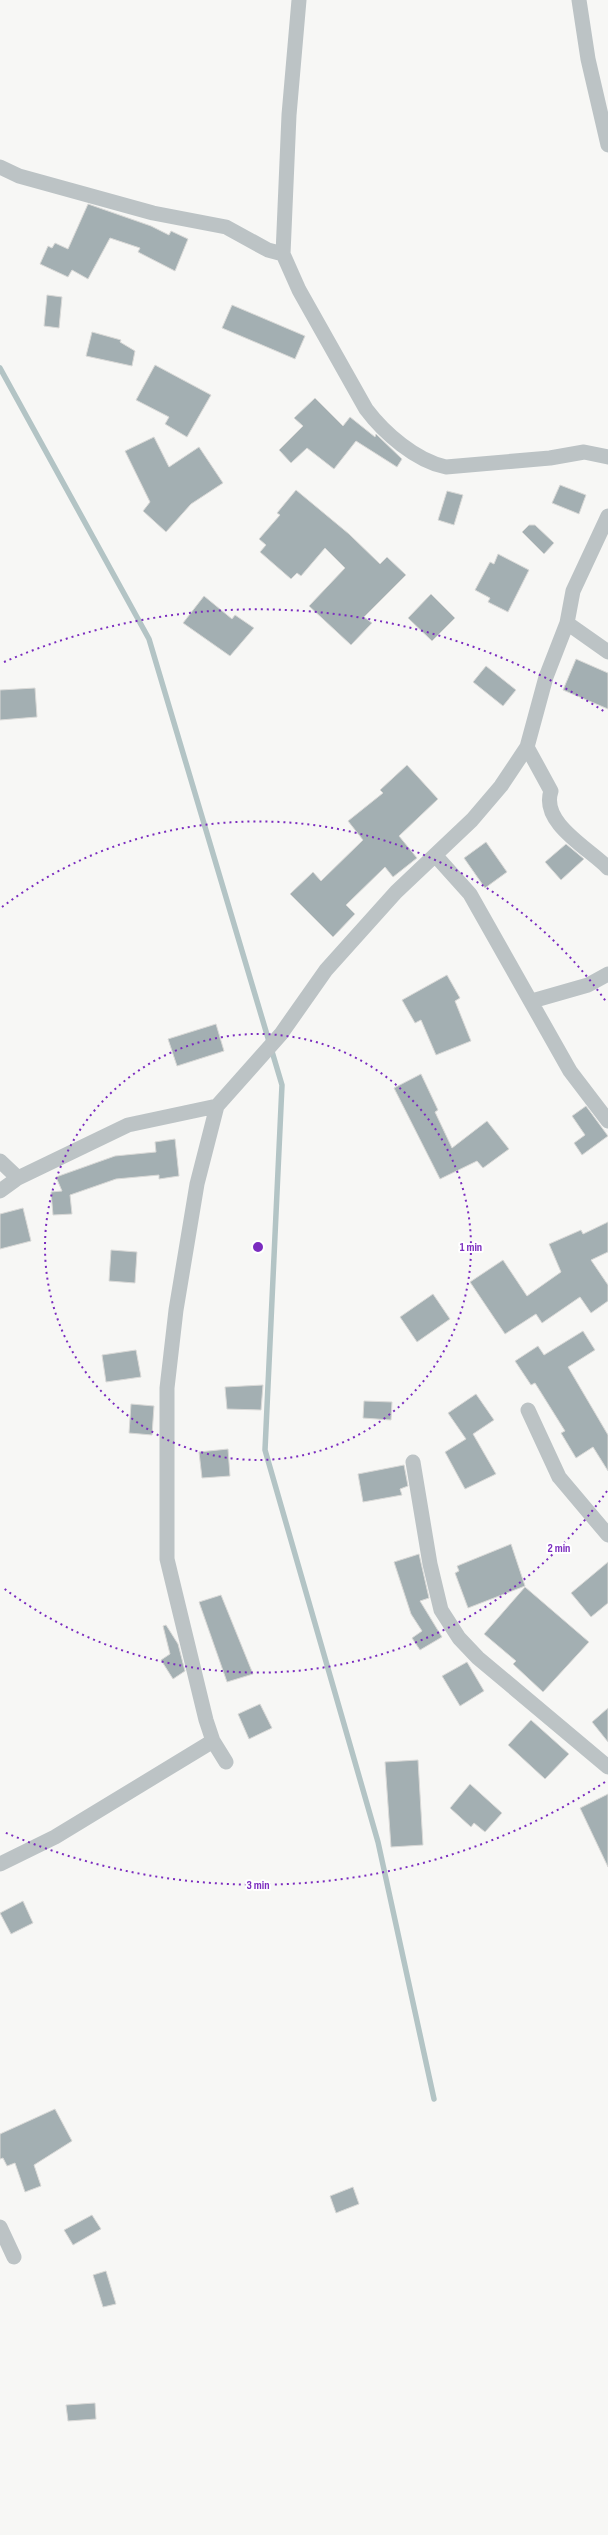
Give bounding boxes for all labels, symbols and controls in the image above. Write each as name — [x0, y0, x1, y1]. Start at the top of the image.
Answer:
centre of rings — [251, 1240, 265, 1254]
text: 1 min — [460, 1240, 482, 1255]
text: 2 min — [548, 1541, 570, 1556]
text: 3 min — [247, 1878, 269, 1893]

